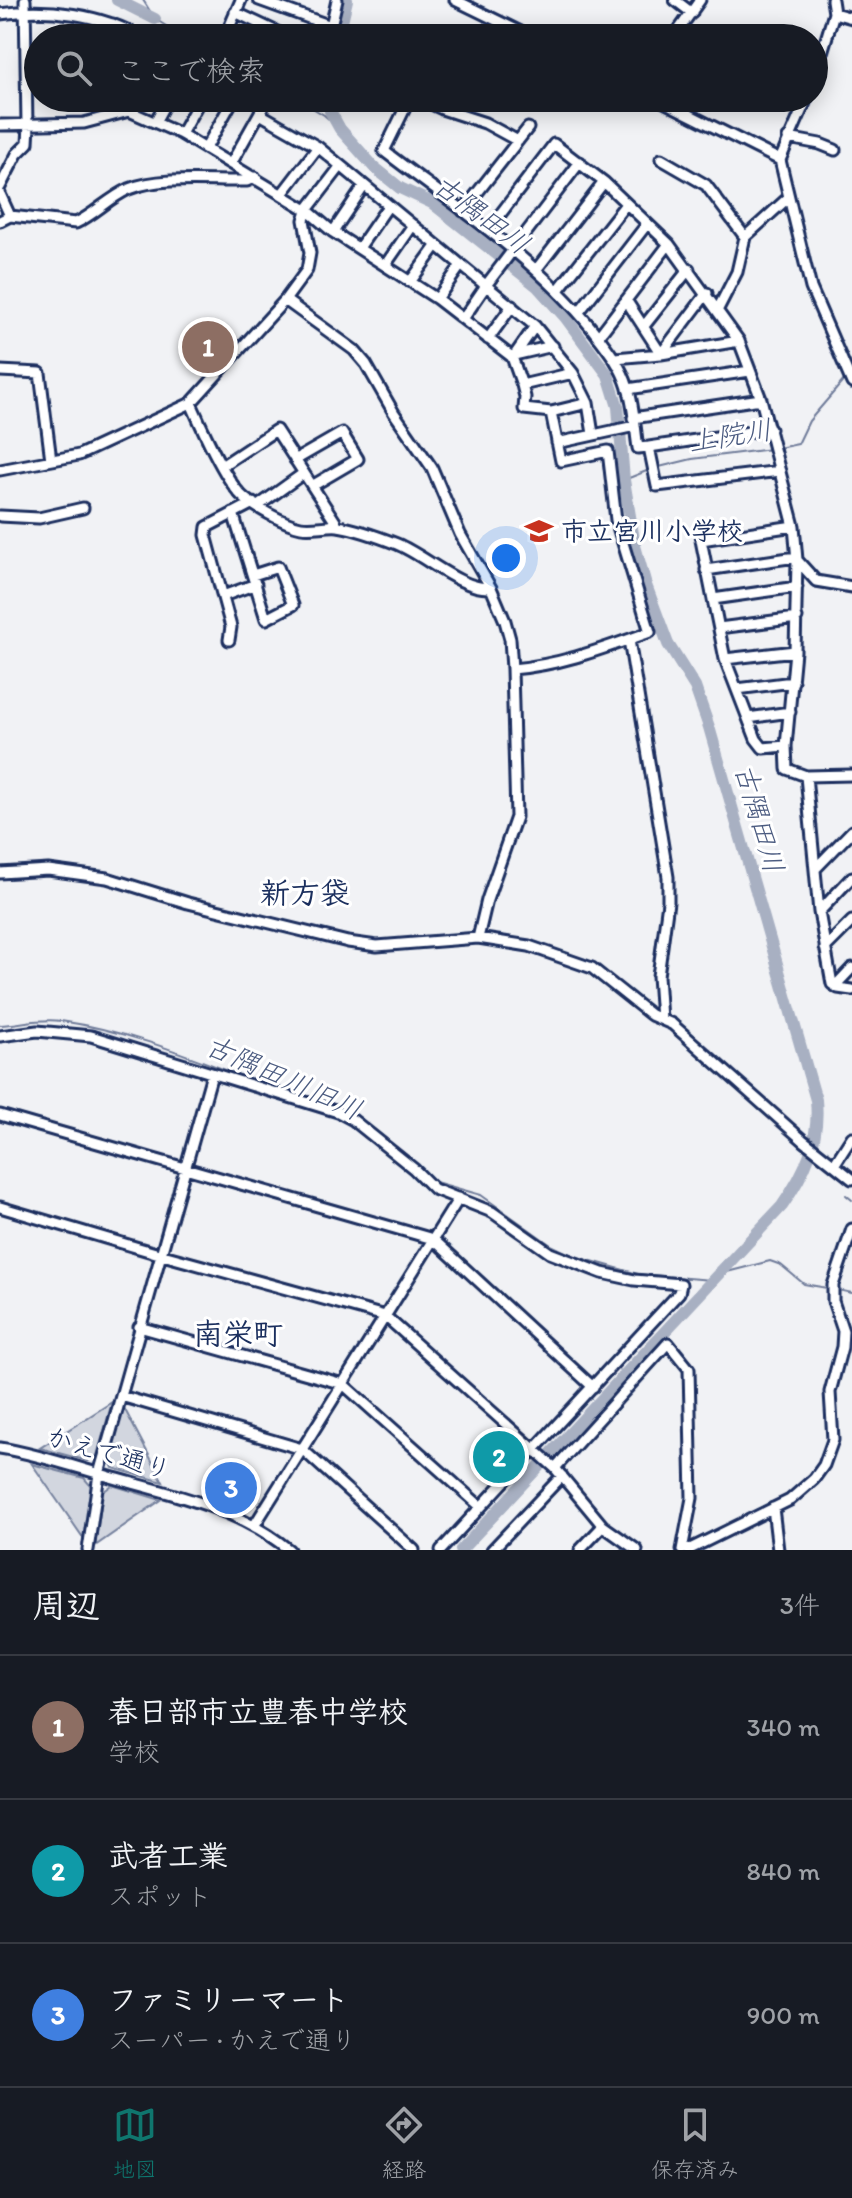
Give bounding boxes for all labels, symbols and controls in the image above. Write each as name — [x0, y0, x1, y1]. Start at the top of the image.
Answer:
search box — [24, 24, 828, 112]
icon: search — [52, 46, 96, 90]
text: ここで検索 — [116, 52, 266, 89]
water label: 古隅田川 — [427, 167, 537, 261]
pin: 1 — [182, 317, 234, 377]
water label: 上院川 — [686, 412, 774, 458]
place label: 市立宮川小学校 — [561, 515, 743, 547]
school or university icon: 市立宮川小学校 — [524, 516, 554, 546]
your location — [486, 538, 526, 578]
water label: 古隅田川 — [728, 759, 792, 877]
district label: 新方袋 — [260, 874, 350, 911]
water label: 古隅田川旧川 — [200, 1027, 368, 1127]
district label: 南栄町 — [193, 1315, 283, 1352]
street label: かえで通り — [43, 1420, 175, 1486]
pin: 2 — [473, 1427, 525, 1487]
pin: 3 — [205, 1458, 257, 1518]
text: 周辺 — [32, 1585, 100, 1626]
text: 3件 — [780, 1589, 820, 1621]
text: 春日部市立豊春中学校 — [108, 1693, 408, 1730]
text: 1 — [52, 1711, 64, 1743]
text: 340 m — [746, 1711, 820, 1743]
text: 学校 — [108, 1736, 160, 1768]
text: 武者工業 — [108, 1837, 228, 1874]
text: 2 — [51, 1855, 65, 1887]
text: 840 m — [746, 1855, 820, 1887]
text: スポット — [108, 1880, 212, 1912]
text: ファミリーマート — [108, 1981, 349, 2018]
text: 3 — [51, 1999, 65, 2031]
text: 900 m — [747, 1999, 820, 2031]
text: スーパー · かえで通り — [108, 2024, 357, 2056]
tab: 地図 — [113, 2103, 157, 2183]
tab: 経路 — [382, 2103, 426, 2183]
tab: 保存済み — [651, 2103, 739, 2183]

